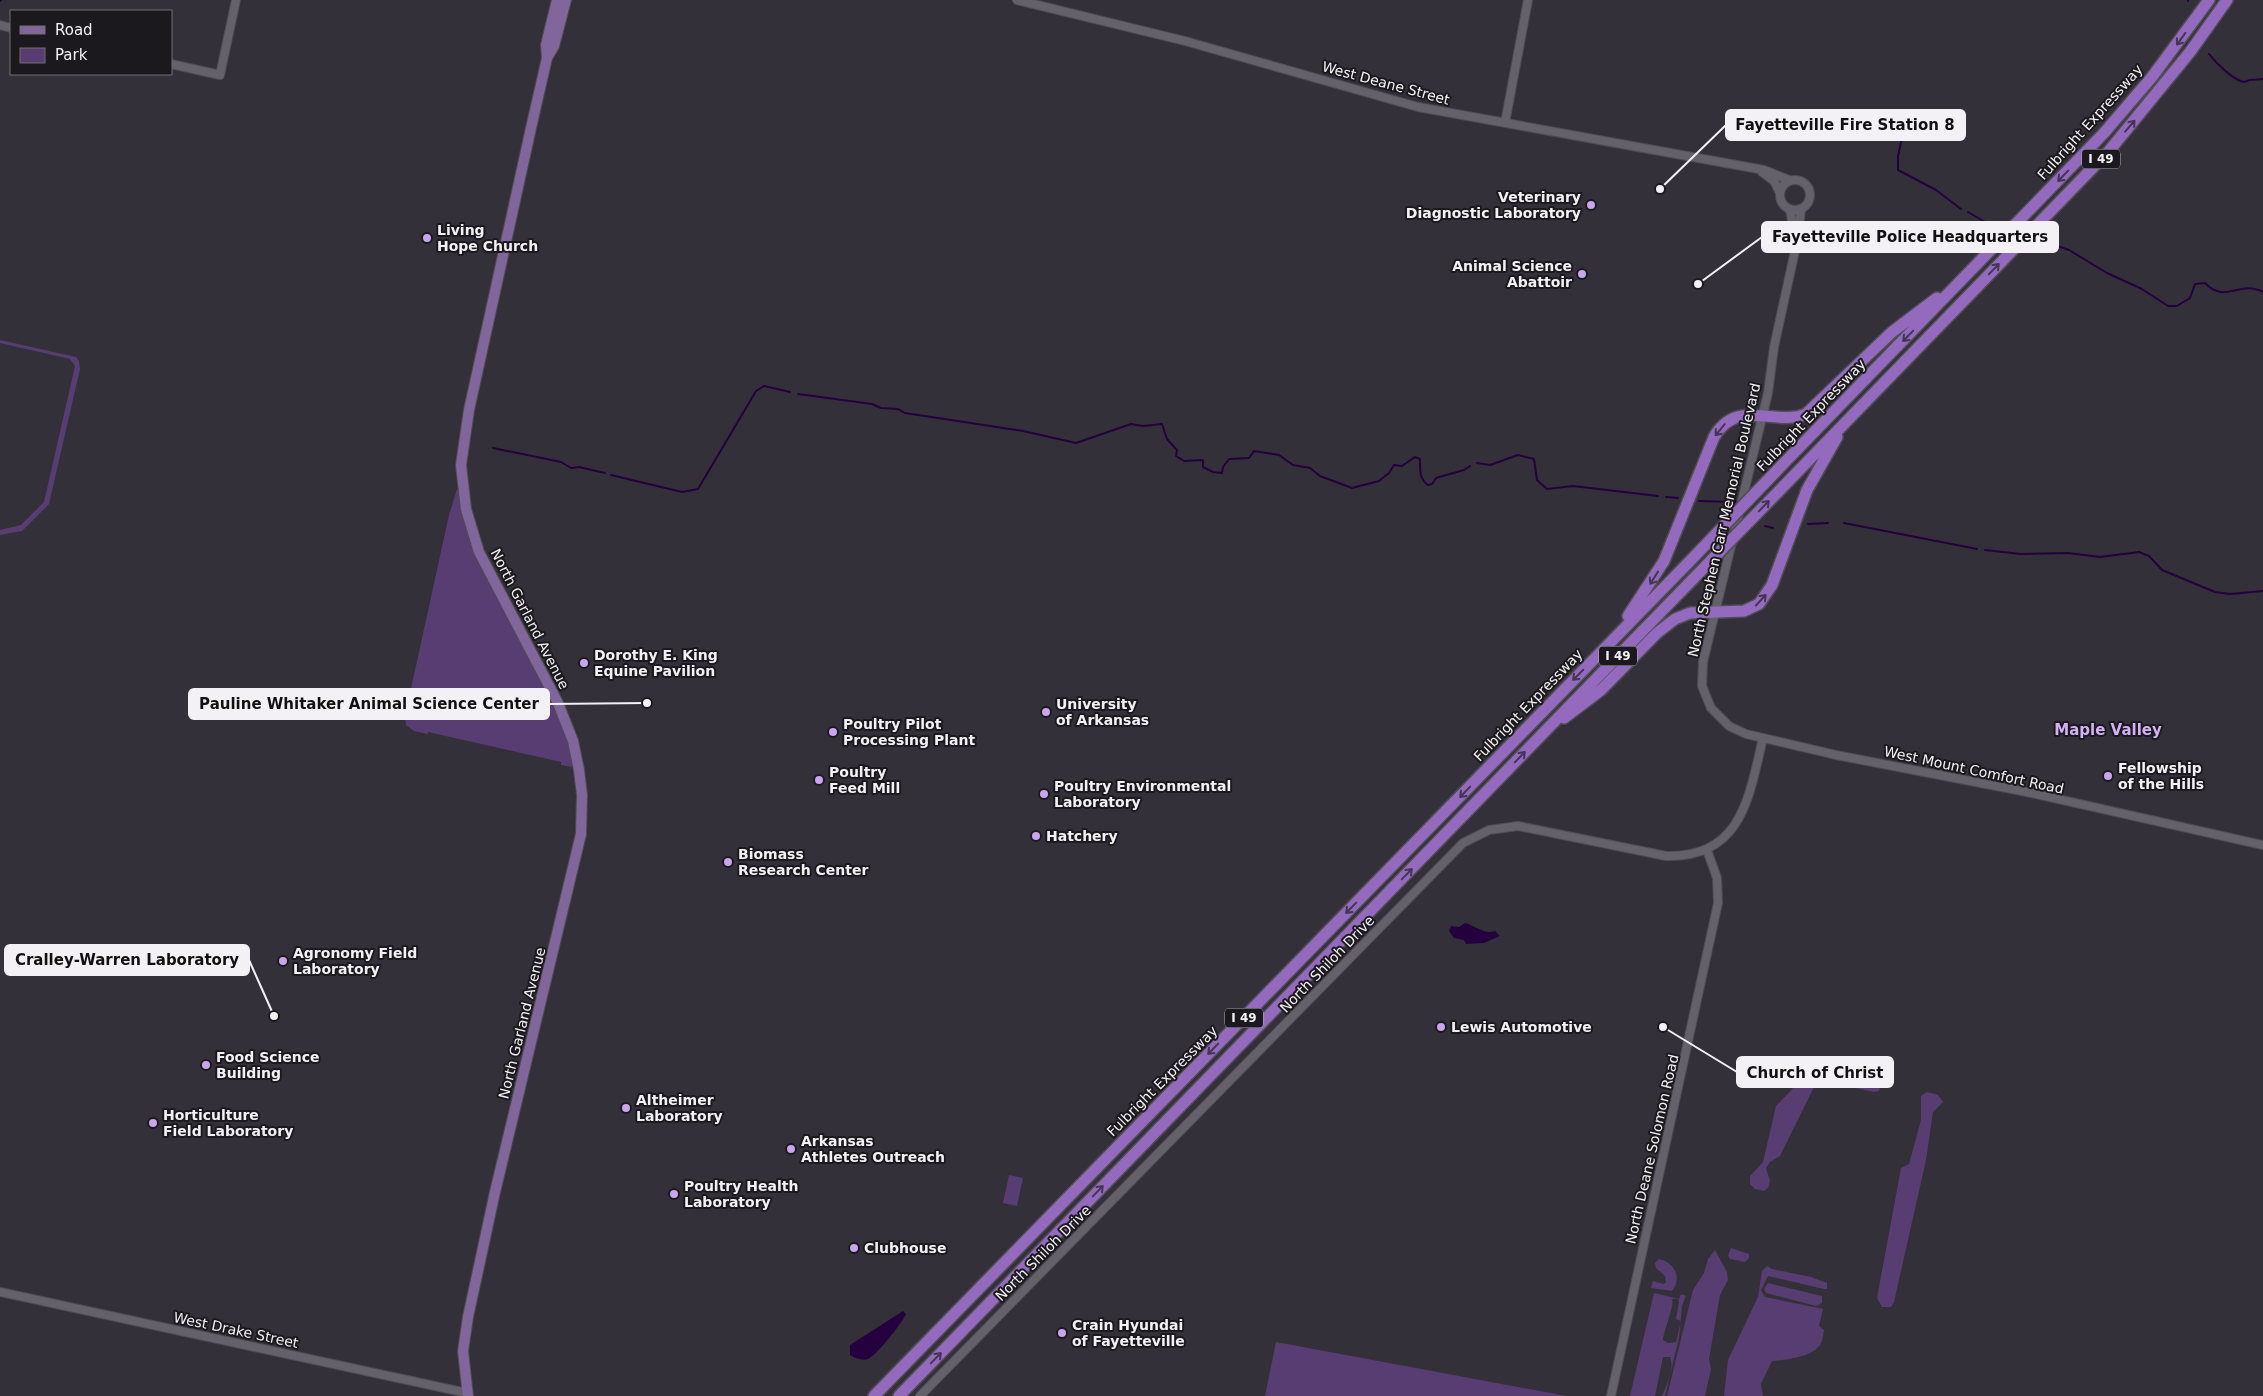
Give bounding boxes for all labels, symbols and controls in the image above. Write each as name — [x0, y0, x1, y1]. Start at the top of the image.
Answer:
legend — [10, 10, 172, 75]
text: Road — [55, 21, 93, 39]
one-way arrow — [2175, 32, 2186, 45]
text: Park — [55, 46, 88, 64]
street label: West Deane Street — [1321, 58, 1452, 108]
street label: Fulbright Expressway — [2034, 61, 2146, 183]
callout: Fayetteville Fire Station 8 — [1726, 110, 1965, 140]
text: Fayetteville Fire Station 8 — [1735, 116, 1955, 134]
one-way arrow — [2124, 120, 2136, 133]
road number: I 49 — [2082, 150, 2120, 168]
one-way arrow — [2057, 170, 2070, 182]
place label: Veterinary Diagnostic Laboratory — [1406, 189, 1581, 221]
marker: Veterinary Diagnostic Laboratory — [1585, 199, 1597, 211]
place label: Living Hope Church — [437, 222, 538, 254]
callout: Fayetteville Police Headquarters — [1762, 222, 2058, 252]
text: Fayetteville Police Headquarters — [1772, 228, 2048, 246]
marker: Living Hope Church — [421, 232, 433, 244]
place label: Animal Science Abattoir — [1452, 258, 1572, 290]
one-way arrow — [1988, 263, 2000, 276]
marker: Animal Science Abattoir — [1576, 268, 1588, 280]
one-way arrow — [1902, 330, 1914, 342]
street label: Fulbright Expressway — [1753, 356, 1869, 474]
street label: North Stephen Carr Memorial Boulevard — [1685, 381, 1763, 659]
one-way arrow — [1714, 423, 1725, 436]
one-way arrow — [1758, 500, 1770, 512]
street label: North Garland Avenue — [488, 546, 572, 692]
one-way arrow — [1649, 571, 1659, 585]
one-way arrow — [1755, 594, 1767, 607]
street label: Fulbright Expressway — [1470, 646, 1586, 764]
road number: I 49 — [1599, 646, 1637, 666]
place label: Dorothy E. King Equine Pavilion — [594, 647, 718, 679]
marker: Dorothy E. King Equine Pavilion — [578, 657, 590, 669]
one-way arrow — [1572, 669, 1584, 682]
callout: Pauline Whitaker Animal Science Center — [189, 689, 549, 719]
text: Pauline Whitaker Animal Science Center — [199, 695, 540, 713]
place label: University of Arkansas — [1056, 696, 1149, 728]
marker: University of Arkansas — [1040, 706, 1052, 718]
place label: Poultry Pilot Processing Plant — [843, 716, 975, 748]
district label: Maple Valley — [2054, 721, 2162, 739]
marker: Poultry Pilot Processing Plant — [827, 726, 839, 738]
street label: West Mount Comfort Road — [1883, 743, 2065, 797]
one-way arrow — [1514, 751, 1526, 763]
place label: Fellowship of the Hills — [2118, 760, 2204, 792]
place label: Poultry Feed Mill — [829, 764, 900, 796]
marker: Fellowship of the Hills — [2102, 770, 2114, 782]
marker: Poultry Feed Mill — [813, 774, 825, 786]
place label: Poultry Environmental Laboratory — [1054, 778, 1231, 810]
one-way arrow — [1459, 785, 1471, 798]
marker: Poultry Environmental Laboratory — [1038, 788, 1050, 800]
place label: Hatchery — [1046, 828, 1118, 844]
marker: Hatchery — [1030, 830, 1042, 842]
place label: Biomass Research Center — [738, 846, 869, 878]
marker: Biomass Research Center — [722, 856, 734, 868]
one-way arrow — [1401, 868, 1413, 880]
one-way arrow — [1345, 902, 1357, 914]
street label: North Shiloh Drive — [1277, 912, 1377, 1016]
callout: Cralley-Warren Laboratory — [5, 945, 249, 975]
place label: Agronomy Field Laboratory — [293, 945, 417, 977]
street label: North Garland Avenue — [495, 946, 549, 1100]
text: Cralley-Warren Laboratory — [15, 951, 239, 969]
marker: Agronomy Field Laboratory — [277, 955, 289, 967]
road number: I 49 — [1225, 1008, 1263, 1028]
place label: Lewis Automotive — [1451, 1019, 1592, 1035]
marker: Lewis Automotive — [1435, 1021, 1447, 1033]
street label: Fulbright Expressway — [1104, 1023, 1220, 1139]
one-way arrow — [1208, 1043, 1220, 1055]
place label: Food Science Building — [216, 1049, 320, 1081]
street label: North Deane Solomon Road — [1622, 1053, 1682, 1245]
callout: Church of Christ — [1737, 1057, 1893, 1087]
marker: Food Science Building — [200, 1059, 212, 1071]
text: Church of Christ — [1747, 1064, 1883, 1082]
place label: Altheimer Laboratory — [636, 1092, 723, 1124]
marker: Altheimer Laboratory — [620, 1102, 632, 1114]
place label: Horticulture Field Laboratory — [163, 1107, 293, 1139]
marker: Horticulture Field Laboratory — [147, 1117, 159, 1129]
place label: Arkansas Athletes Outreach — [801, 1133, 945, 1165]
marker: Arkansas Athletes Outreach — [785, 1143, 797, 1155]
place label: Poultry Health Laboratory — [684, 1178, 798, 1210]
one-way arrow — [1092, 1185, 1104, 1197]
marker: Poultry Health Laboratory — [668, 1188, 680, 1200]
street label: North Shiloh Drive — [992, 1202, 1094, 1304]
place label: Clubhouse — [864, 1240, 946, 1256]
marker: Clubhouse — [848, 1242, 860, 1254]
street label: West Drake Street — [172, 1309, 300, 1351]
place label: Crain Hyundai of Fayetteville — [1072, 1317, 1185, 1349]
marker: Crain Hyundai of Fayetteville — [1056, 1327, 1068, 1339]
one-way arrow — [930, 1351, 942, 1364]

